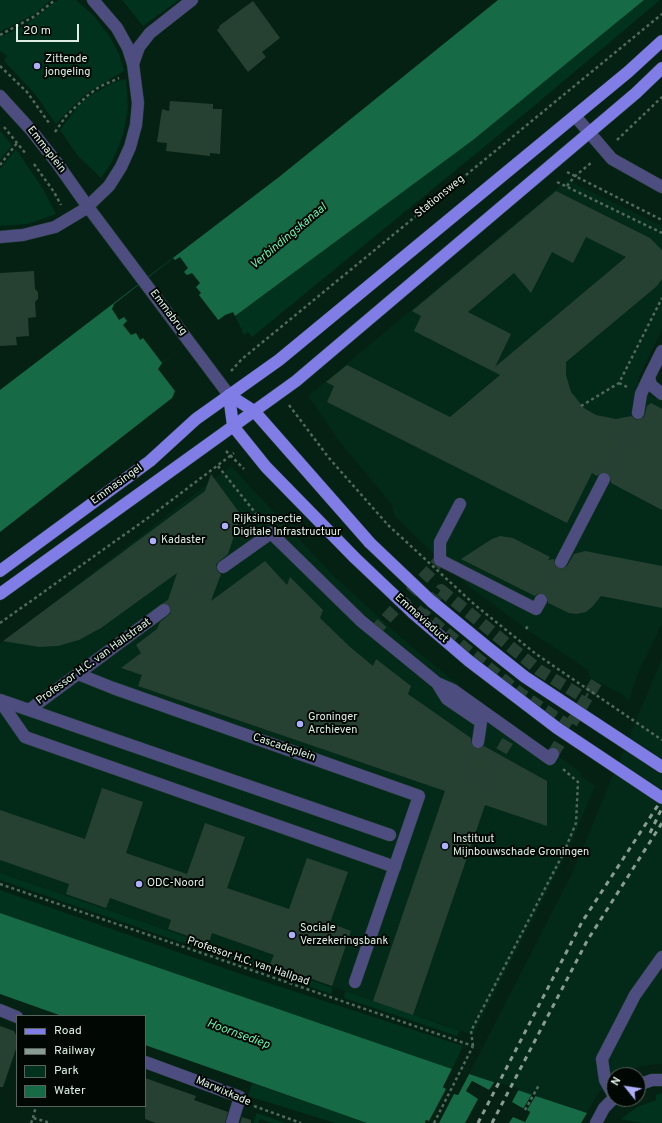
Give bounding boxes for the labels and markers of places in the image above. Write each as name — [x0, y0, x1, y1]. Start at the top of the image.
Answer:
place label: Zittende jongeling — [45, 53, 91, 79]
marker: Zittende jongeling — [32, 61, 42, 71]
place label: Rijksinspectie Digitale Infrastructuur — [233, 513, 341, 539]
marker: Rijksinspectie Digitale Infrastructuur — [220, 521, 230, 531]
place label: Kadaster — [161, 534, 205, 548]
marker: Kadaster — [148, 536, 158, 546]
place label: Groninger Archieven — [308, 711, 357, 737]
marker: Groninger Archieven — [295, 719, 305, 729]
place label: Instituut Mijnbouwschade Groningen — [453, 833, 589, 859]
marker: Instituut Mijnbouwschade Groningen — [440, 841, 450, 851]
place label: ODC-Noord — [147, 877, 204, 891]
marker: ODC-Noord — [134, 879, 144, 889]
place label: Sociale Verzekeringsbank — [300, 922, 388, 948]
marker: Sociale Verzekeringsbank — [287, 930, 297, 940]

